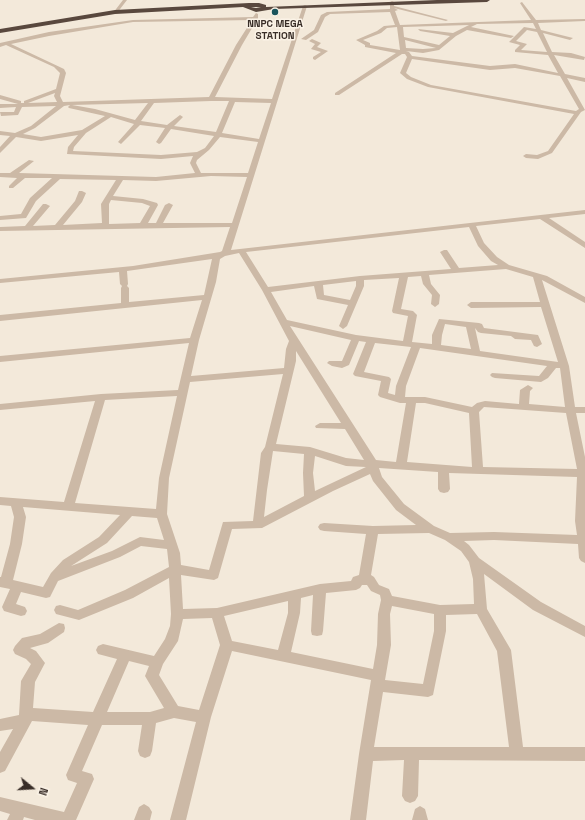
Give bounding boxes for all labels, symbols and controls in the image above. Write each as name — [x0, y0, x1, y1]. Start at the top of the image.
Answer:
marker: NNPC MEGA STATION — [270, 7, 280, 17]
place label: NNPC MEGA STATION — [247, 18, 303, 42]
north arrow — [12, 768, 52, 808]
text: N — [36, 786, 51, 797]

